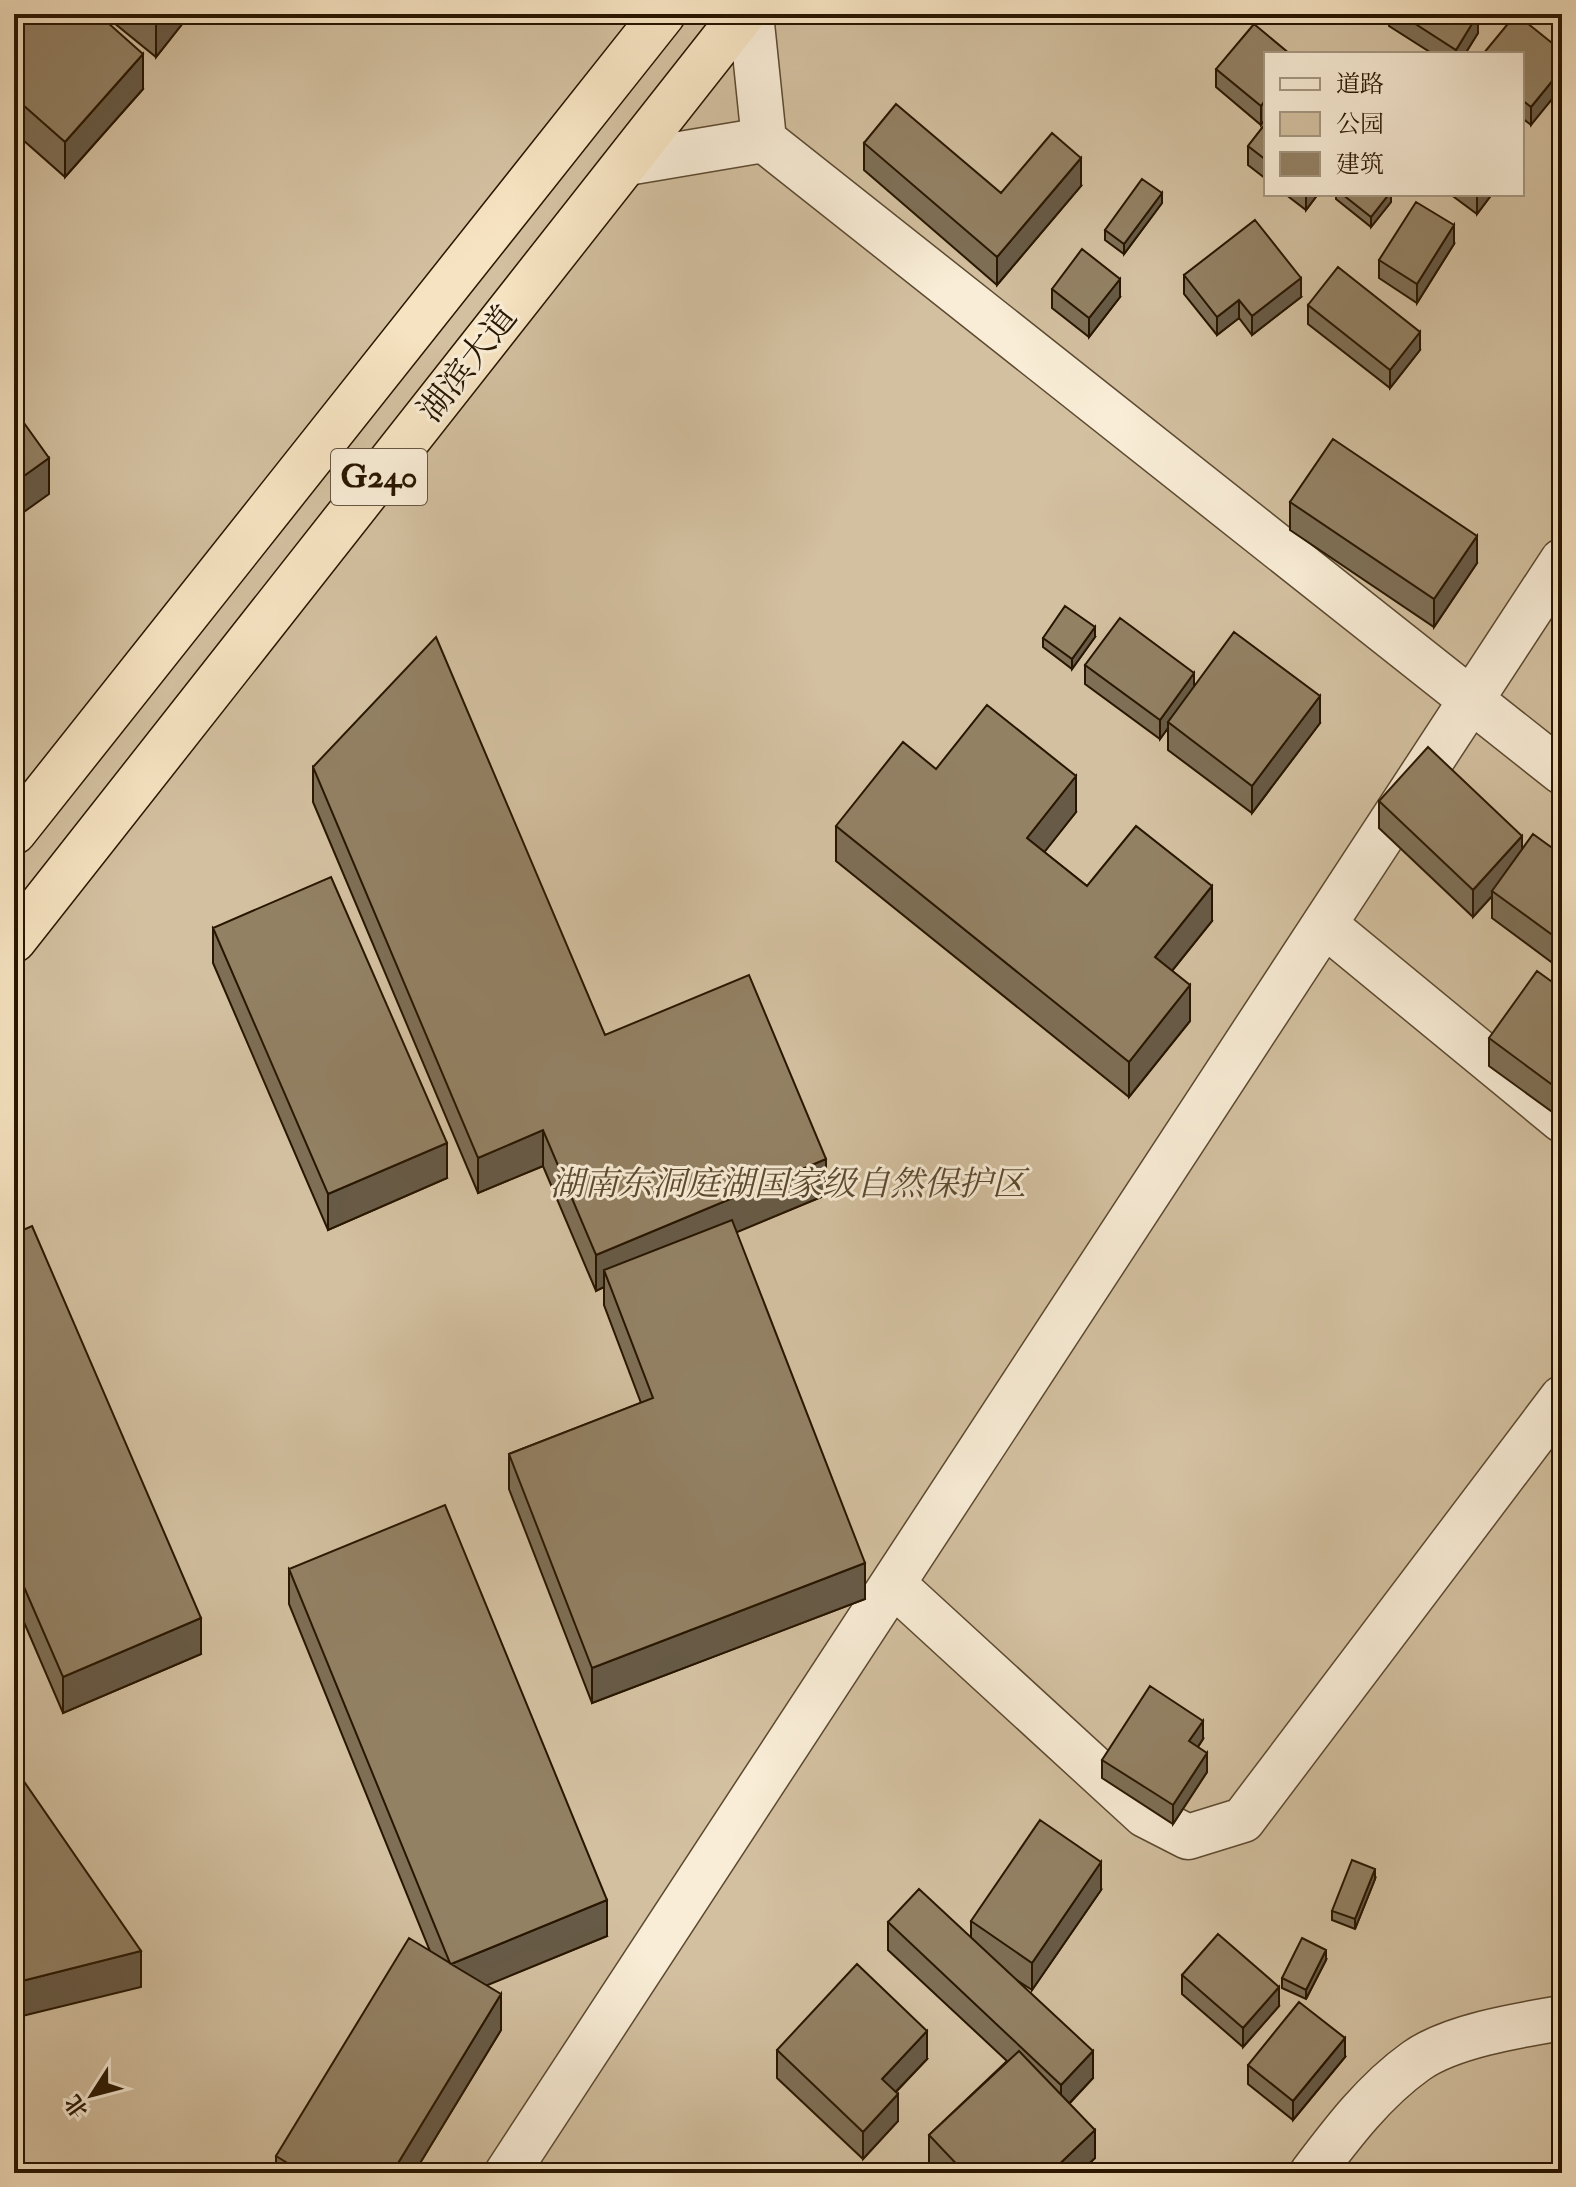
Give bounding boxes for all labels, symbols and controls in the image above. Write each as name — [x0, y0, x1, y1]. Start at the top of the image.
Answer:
legend — [1264, 52, 1524, 196]
text: 道路 — [1336, 69, 1384, 100]
text: 公园 — [1336, 109, 1384, 140]
text: 建筑 — [1336, 149, 1384, 180]
street label: 湖滨大道 — [409, 297, 527, 431]
road number: G240 — [331, 449, 427, 505]
park label: 湖南东洞庭湖国家级自然保护区 — [550, 1163, 1030, 1206]
north arrow — [52, 2055, 132, 2135]
text: 北 — [59, 2089, 94, 2123]

